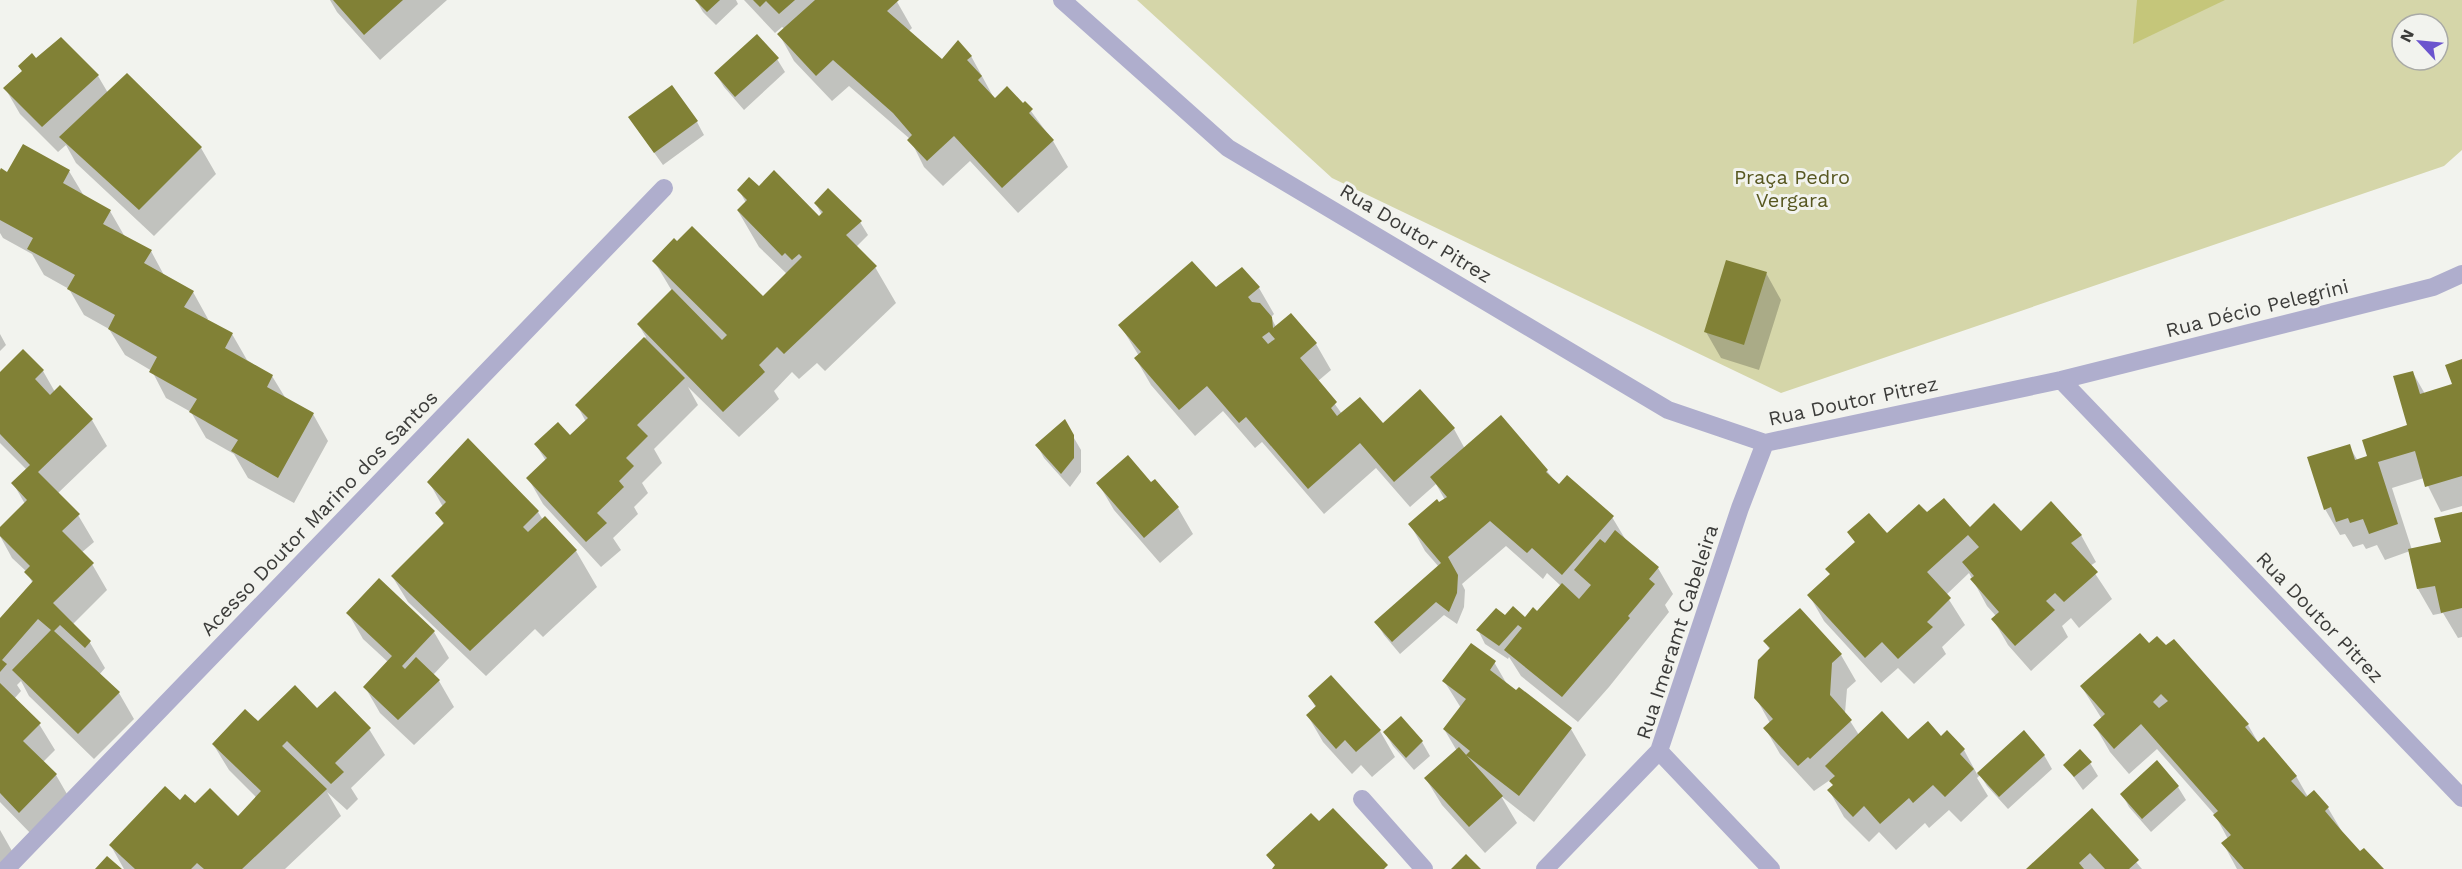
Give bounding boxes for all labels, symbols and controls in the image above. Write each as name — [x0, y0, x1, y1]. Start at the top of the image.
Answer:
north arrow — [2390, 12, 2450, 72]
text: N — [2396, 26, 2418, 45]
park label: Praça Pedro Vergara — [1734, 165, 1850, 212]
street label: Rua Doutor Pitrez — [1336, 178, 1496, 288]
street label: Rua Décio Pelegrini — [2163, 274, 2351, 342]
street label: Rua Doutor Pitrez — [1766, 371, 1940, 431]
street label: Acesso Doutor Marino dos Santos — [195, 386, 443, 640]
street label: Rua Imeramt Cabeleira — [1631, 522, 1723, 742]
street label: Rua Doutor Pitrez — [2251, 547, 2389, 687]

